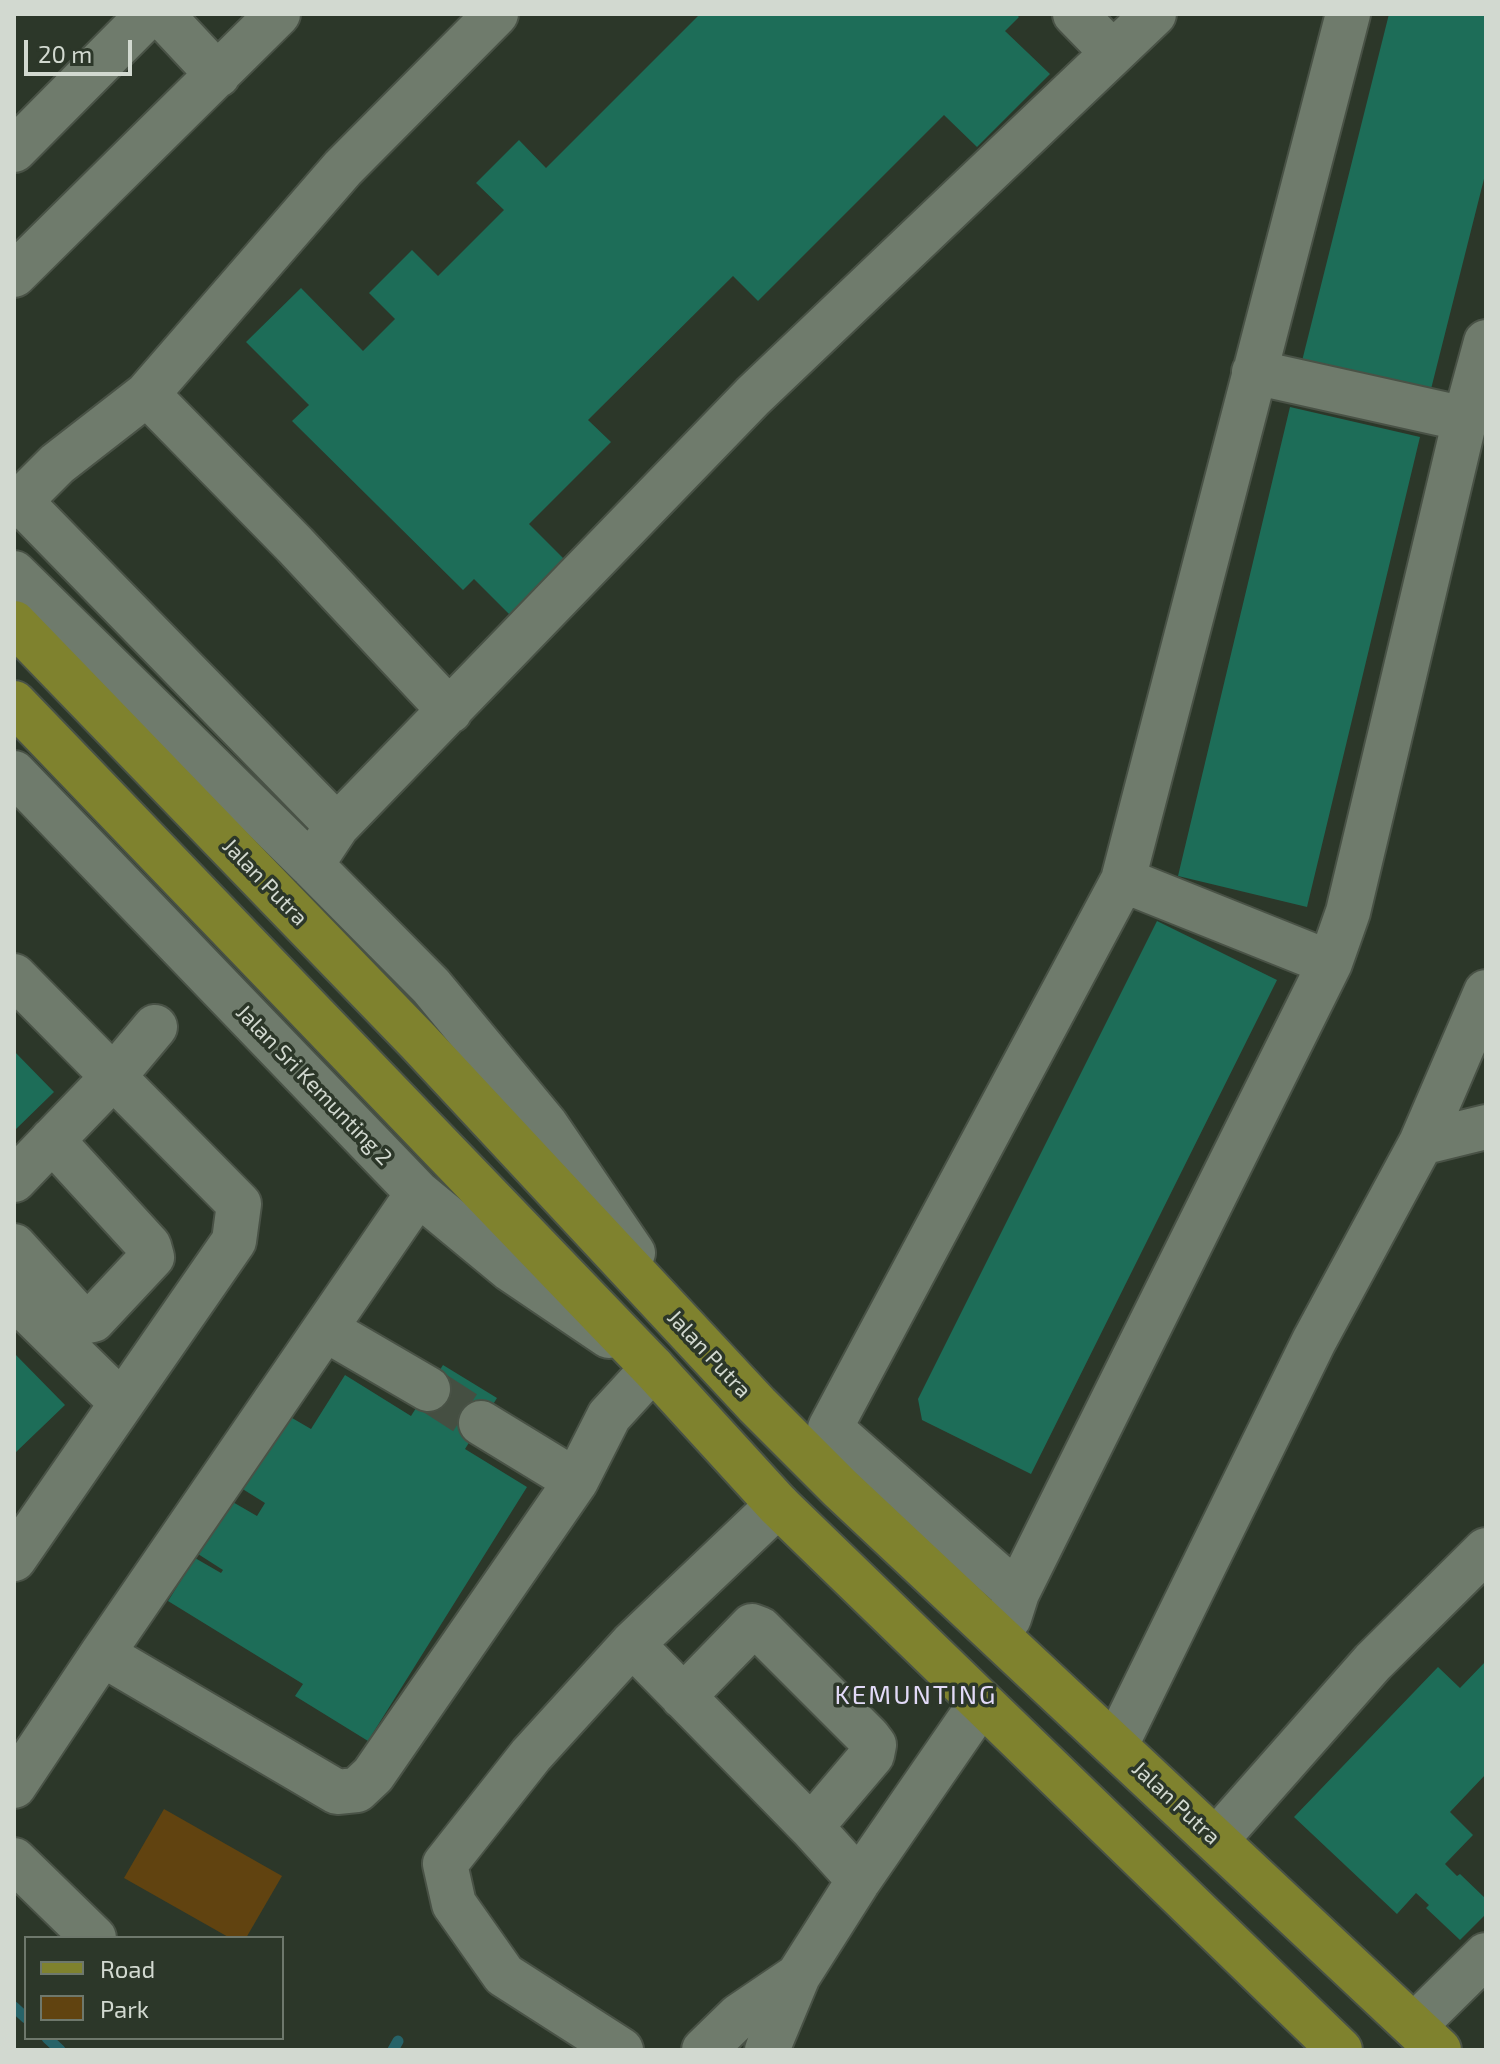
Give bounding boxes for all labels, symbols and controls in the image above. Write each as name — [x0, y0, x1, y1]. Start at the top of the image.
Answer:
scale bar — [28, 24, 136, 74]
text: 20 m — [38, 39, 92, 68]
street label: Jalan Putra — [217, 833, 313, 931]
street label: Jalan Sri Kemunting 2 — [231, 999, 397, 1171]
street label: Jalan Putra — [662, 1305, 756, 1403]
district label: KEMUNTING — [835, 1679, 997, 1711]
street label: Jalan Putra — [1127, 1756, 1225, 1850]
legend — [24, 1936, 284, 2040]
text: Road — [100, 1954, 155, 1983]
text: Park — [100, 1994, 149, 2023]

